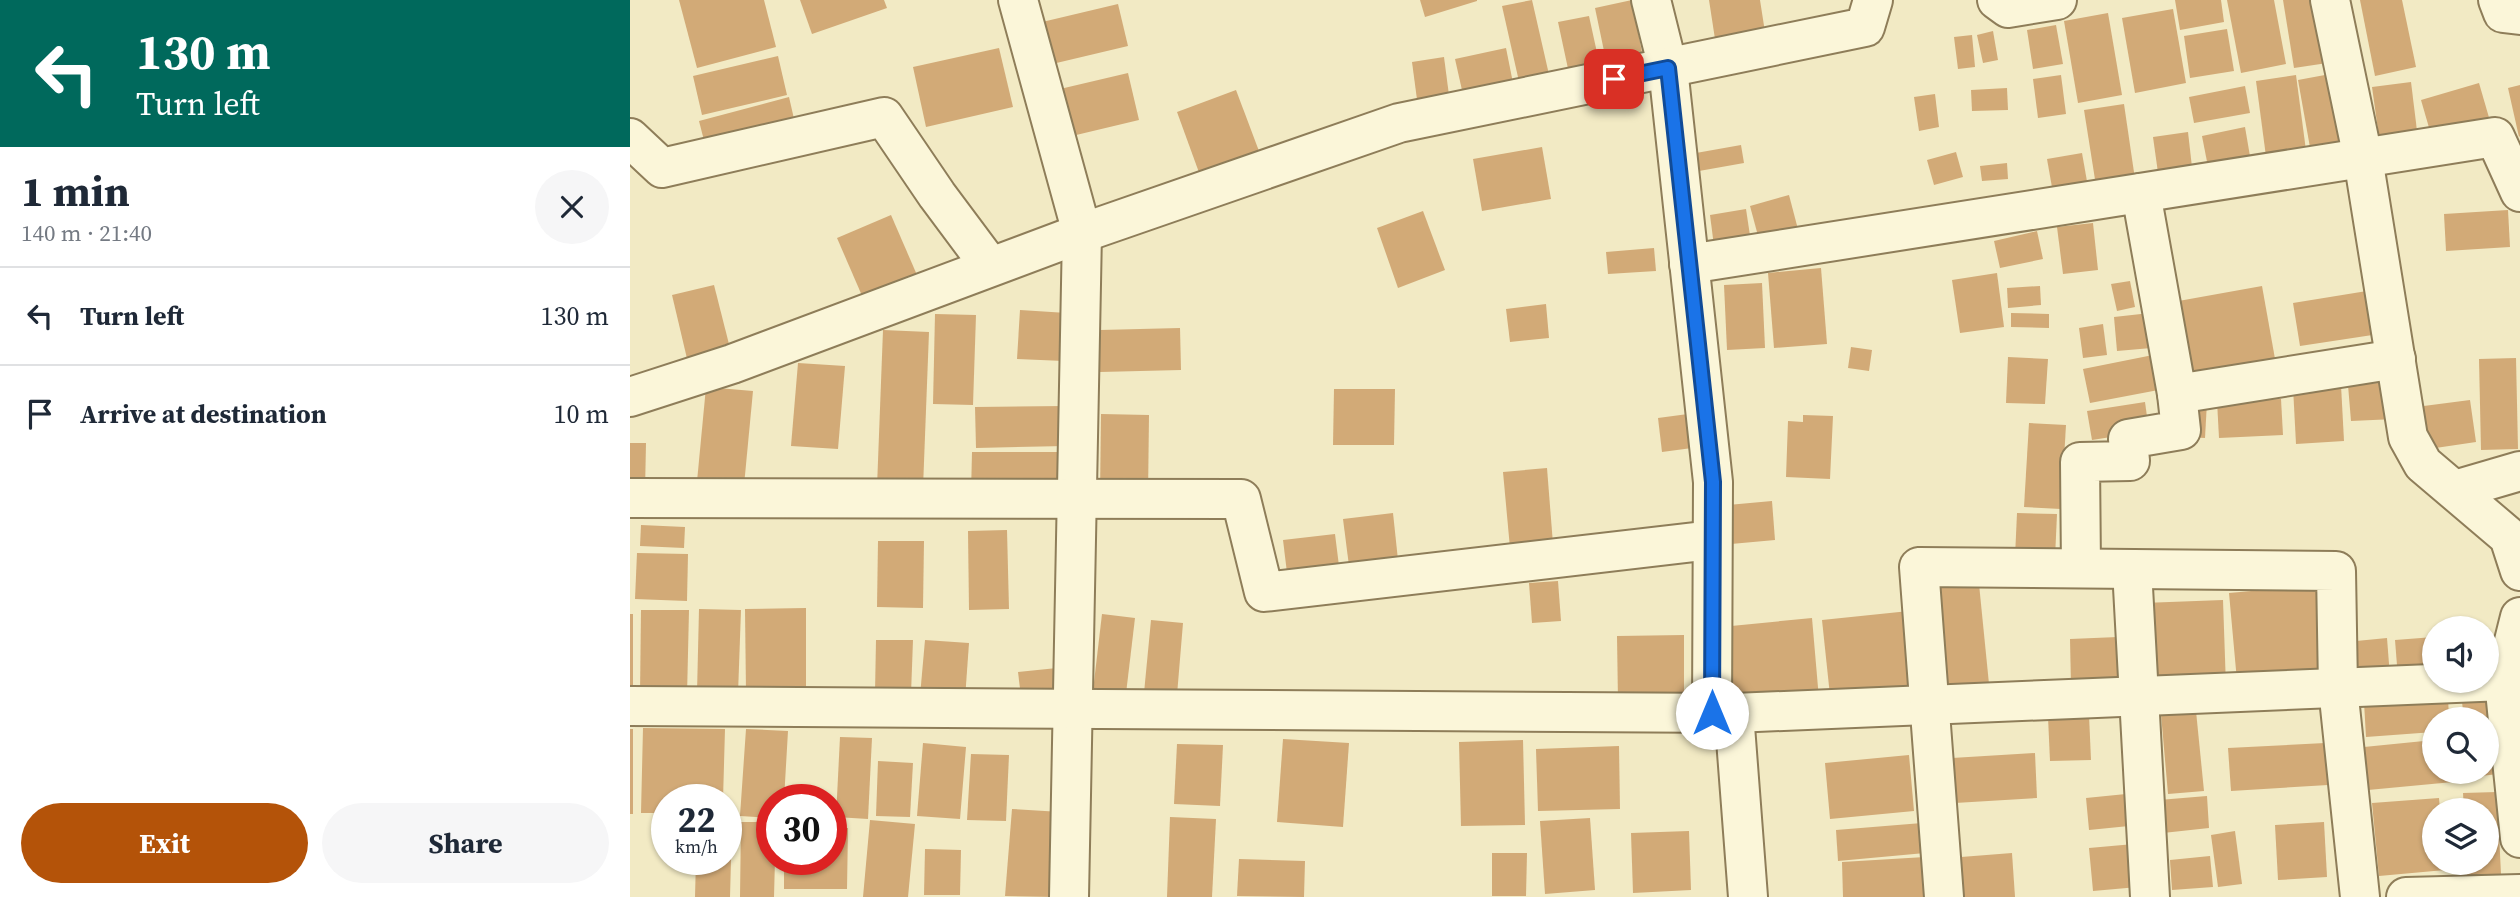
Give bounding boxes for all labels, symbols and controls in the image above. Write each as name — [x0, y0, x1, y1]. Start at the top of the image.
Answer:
text: 130 m — [136, 18, 271, 85]
icon: left — [21, 28, 112, 119]
pin — [1584, 49, 1644, 109]
icon: arrive — [1595, 60, 1633, 98]
text: Turn left — [136, 82, 260, 126]
text: 1 min — [21, 162, 130, 220]
button: close — [535, 170, 609, 244]
text: 140 m · 21:40 — [21, 217, 152, 249]
icon: left — [21, 297, 59, 335]
text: Turn left — [80, 298, 184, 334]
text: 130 m — [541, 298, 609, 334]
icon: arrive — [21, 395, 59, 433]
text: Arrive at destination — [80, 396, 327, 432]
text: 10 m — [554, 396, 609, 432]
map controls — [2422, 616, 2499, 875]
button: sound — [2422, 616, 2499, 693]
position arrow — [1675, 676, 1749, 750]
button: search — [2422, 707, 2499, 784]
speed limit sign: 30 — [756, 784, 847, 875]
text: 22 — [678, 796, 715, 844]
button: layers — [2422, 798, 2499, 875]
button: Exit — [21, 803, 308, 883]
button: Share — [322, 803, 609, 883]
text: km/h — [675, 834, 718, 859]

